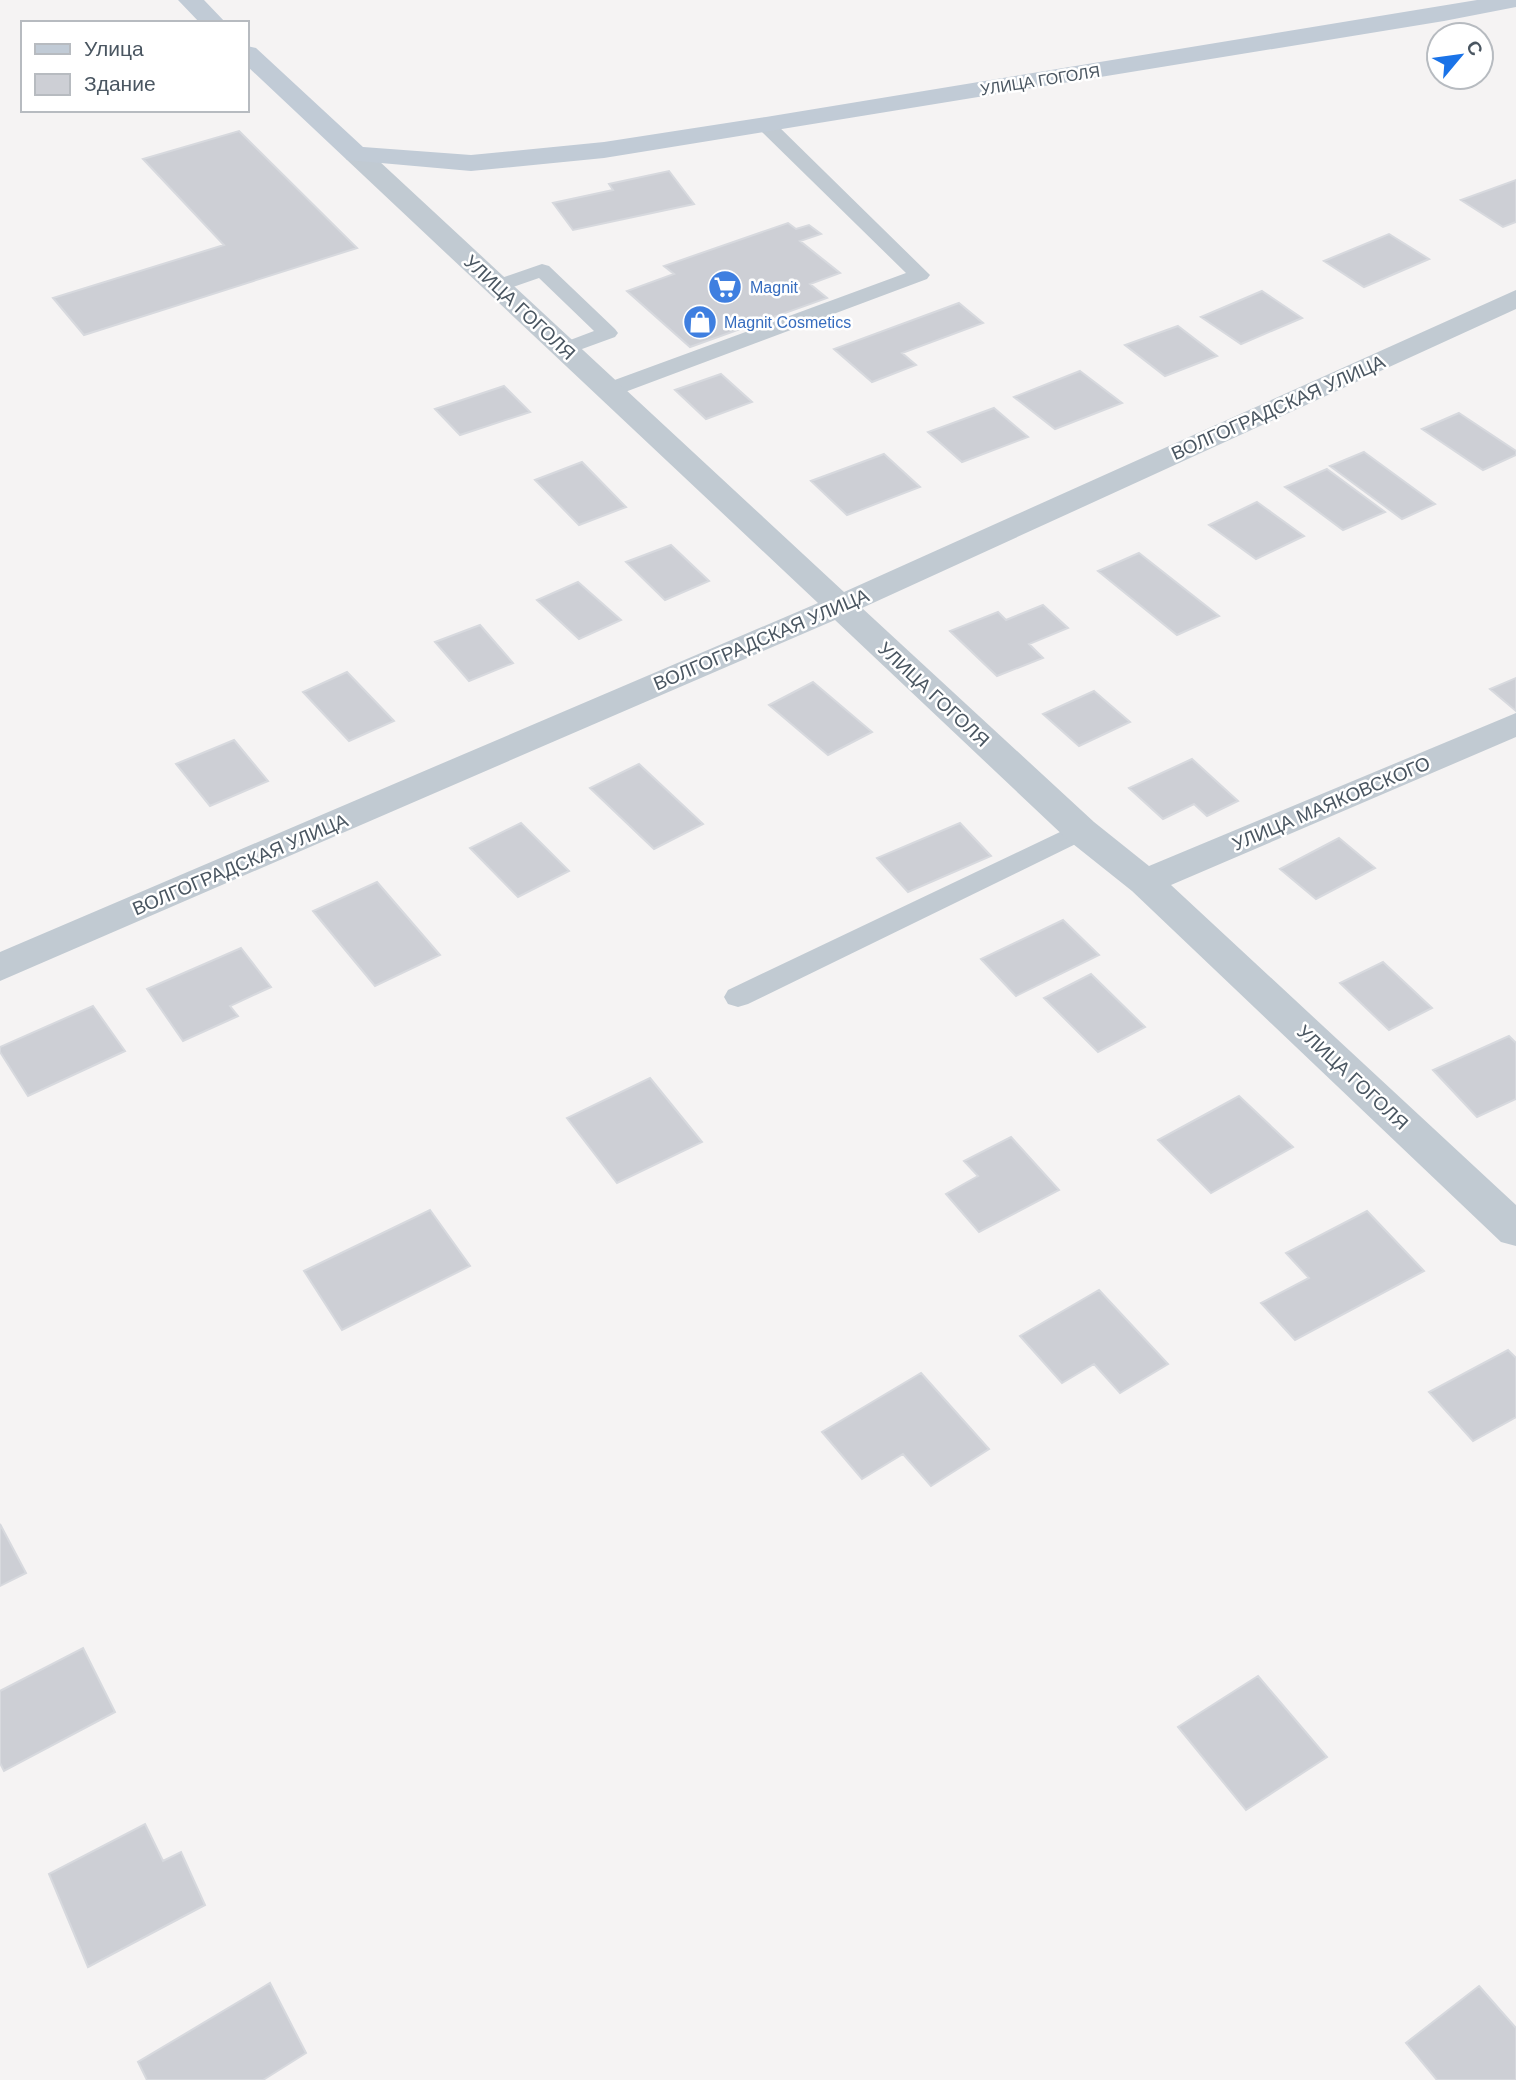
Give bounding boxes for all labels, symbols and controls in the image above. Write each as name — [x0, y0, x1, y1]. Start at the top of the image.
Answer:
legend — [21, 21, 248, 112]
north arrow — [1425, 21, 1495, 91]
text: Улица — [84, 37, 144, 60]
text: С — [1462, 37, 1487, 59]
street label: УЛИЦА ГОГОЛЯ — [979, 63, 1101, 98]
text: Здание — [84, 72, 156, 95]
street label: УЛИЦА ГОГОЛЯ — [460, 251, 579, 364]
supermarket icon: Magnit — [706, 268, 744, 306]
place label: Magnit — [750, 279, 799, 296]
shop icon: Magnit Cosmetics — [681, 303, 719, 341]
place label: Magnit Cosmetics — [724, 314, 851, 331]
street label: ВОЛГОГРАДСКАЯ УЛИЦА — [1168, 351, 1389, 464]
street label: ВОЛГОГРАДСКАЯ УЛИЦА — [650, 584, 872, 694]
street label: УЛИЦА ГОГОЛЯ — [874, 638, 993, 751]
street label: УЛИЦА МАЯКОВСКОГО — [1229, 752, 1433, 855]
street label: ВОЛГОГРАДСКАЯ УЛИЦА — [129, 809, 351, 919]
street label: УЛИЦА ГОГОЛЯ — [1293, 1021, 1412, 1134]

